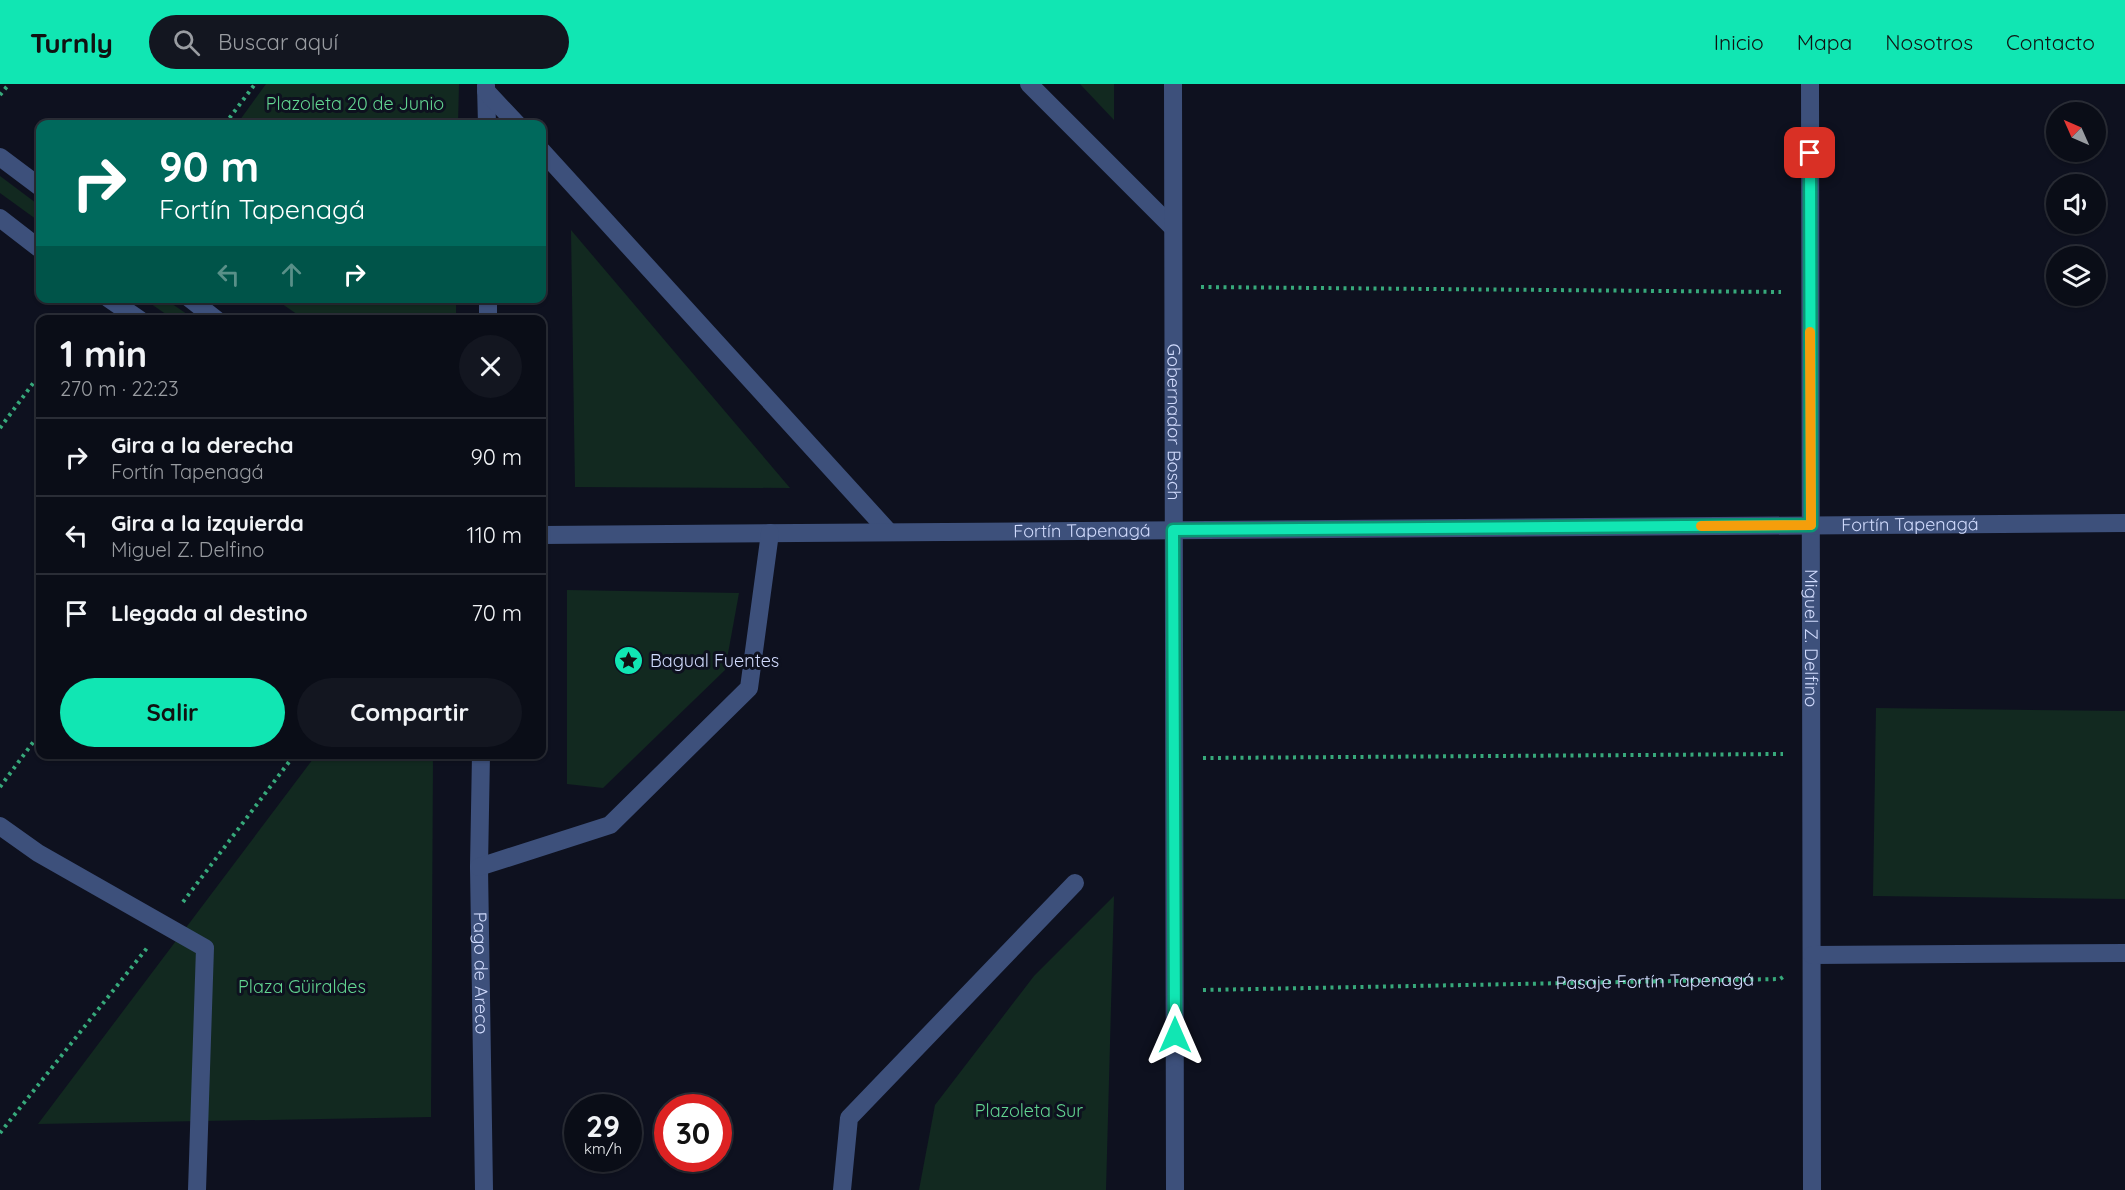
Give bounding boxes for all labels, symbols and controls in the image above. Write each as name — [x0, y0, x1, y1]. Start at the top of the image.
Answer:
search box — [149, 15, 569, 69]
text: Turnly — [30, 25, 113, 60]
icon: search — [170, 26, 203, 59]
text: Buscar aquí — [218, 28, 338, 56]
text: Inicio — [1714, 29, 1764, 55]
text: Mapa — [1797, 29, 1852, 55]
text: Nosotros — [1885, 29, 1973, 55]
text: Contacto — [2006, 29, 2095, 55]
park label: Plazoleta 20 de Junio — [266, 92, 444, 115]
north arrow — [2046, 102, 2106, 162]
map controls — [2046, 102, 2106, 306]
pin — [1784, 127, 1835, 178]
icon: arrive — [1793, 136, 1826, 169]
text: 90 m — [159, 140, 259, 193]
icon: right — [60, 144, 138, 222]
button: sound — [2046, 174, 2106, 234]
text: Fortín Tapenagá — [159, 192, 365, 226]
button: layers — [2046, 246, 2106, 306]
icon: left — [212, 258, 245, 291]
icon: ahead — [275, 258, 308, 291]
icon: right — [338, 258, 371, 291]
text: 1 min — [60, 331, 147, 376]
button: close — [459, 335, 522, 398]
street label: Gobernador Bosch — [1162, 343, 1186, 501]
text: 270 m · 22:23 — [60, 376, 179, 401]
text: Gira a la derecha — [111, 431, 294, 459]
icon: right — [60, 441, 93, 474]
text: 90 m — [471, 443, 522, 471]
text: Fortín Tapenagá — [111, 459, 264, 484]
text: Gira a la izquierda — [111, 509, 304, 537]
street label: Fortín Tapenagá — [1841, 512, 1979, 536]
street label: Fortín Tapenagá — [1013, 518, 1151, 542]
icon: left — [60, 519, 93, 552]
text: 110 m — [467, 521, 522, 549]
text: Miguel Z. Delfino — [111, 537, 264, 562]
street label: Miguel Z. Delfino — [1800, 569, 1823, 707]
icon: arrive — [60, 597, 93, 630]
text: Llegada al destino — [111, 599, 308, 627]
text: 70 m — [472, 599, 522, 627]
place icon: Bagual Fuentes — [613, 645, 645, 677]
place label: Bagual Fuentes — [650, 649, 779, 672]
button: Salir — [60, 678, 285, 747]
button: Compartir — [297, 678, 522, 747]
street label: Pago de Areco — [469, 911, 494, 1035]
street label: Pasaje Fortín Tapenagá — [1555, 967, 1754, 994]
park label: Plaza Güiraldes — [238, 975, 366, 998]
position arrow — [1143, 1003, 1207, 1067]
speed limit sign: 30 — [654, 1094, 732, 1172]
park label: Plazoleta Sur — [975, 1099, 1083, 1122]
text: 29 — [586, 1107, 620, 1145]
text: km/h — [584, 1139, 622, 1158]

